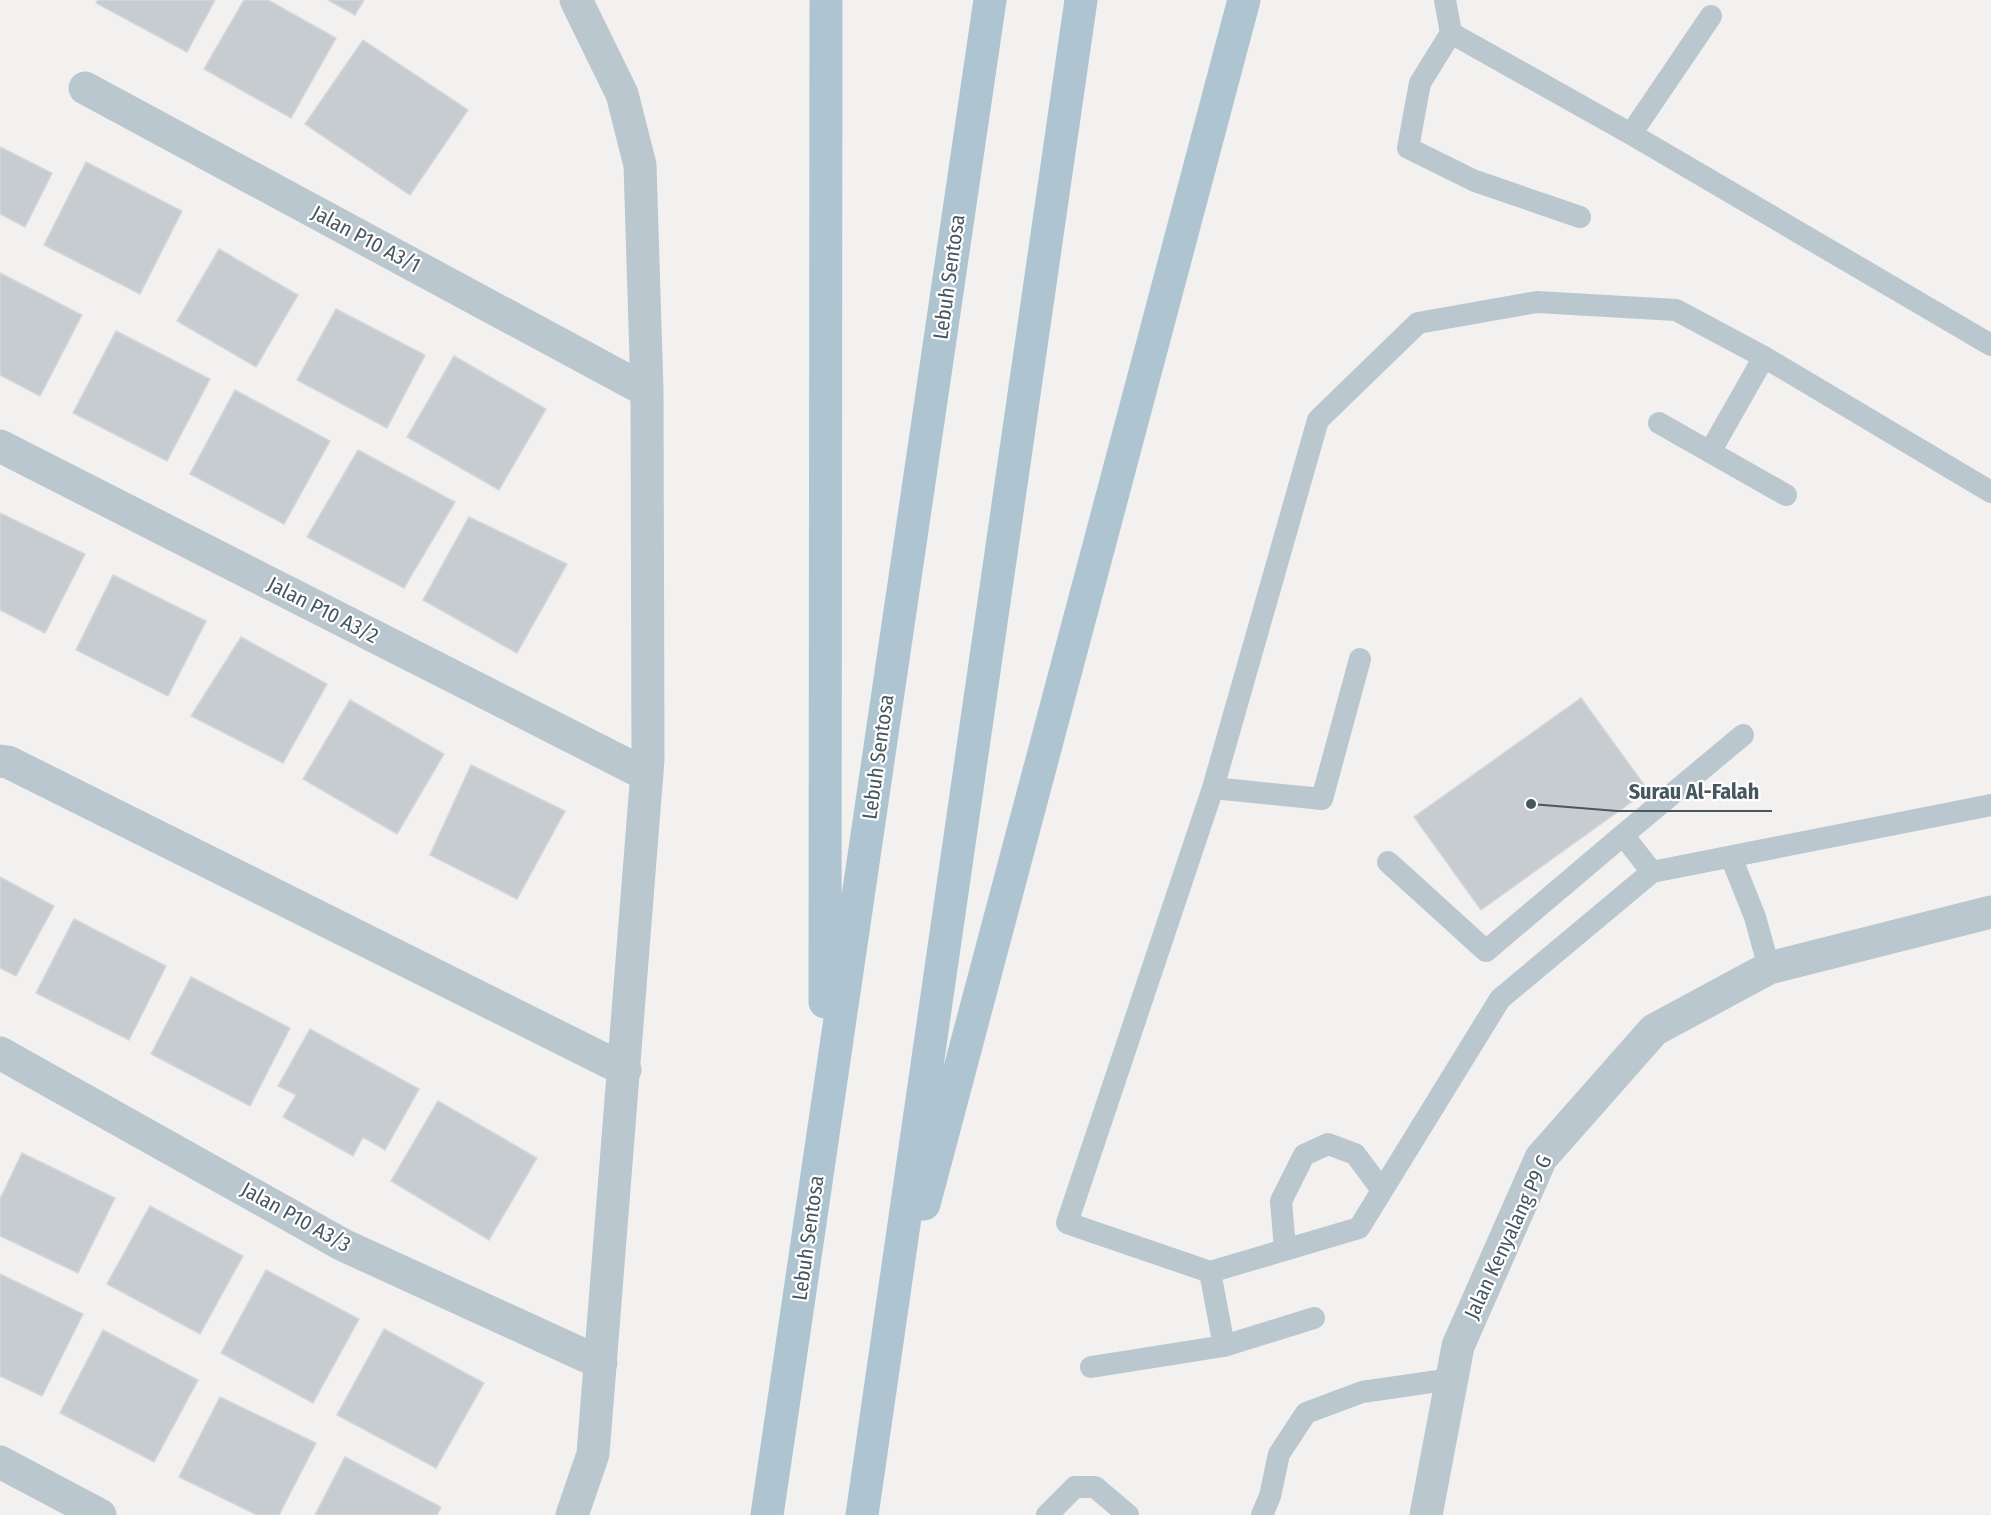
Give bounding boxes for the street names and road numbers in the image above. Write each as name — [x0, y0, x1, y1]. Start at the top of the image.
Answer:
street label: Jalan P10 A3/1 — [307, 200, 425, 278]
street label: Lebuh Sentosa — [927, 213, 971, 341]
street label: Jalan P10 A3/2 — [263, 571, 383, 649]
street label: Lebuh Sentosa — [856, 693, 900, 821]
street label: Jalan Kenyalang P9 G — [1459, 1151, 1557, 1323]
street label: Lebuh Sentosa — [786, 1174, 830, 1302]
street label: Jalan P10 A3/3 — [237, 1176, 355, 1258]

